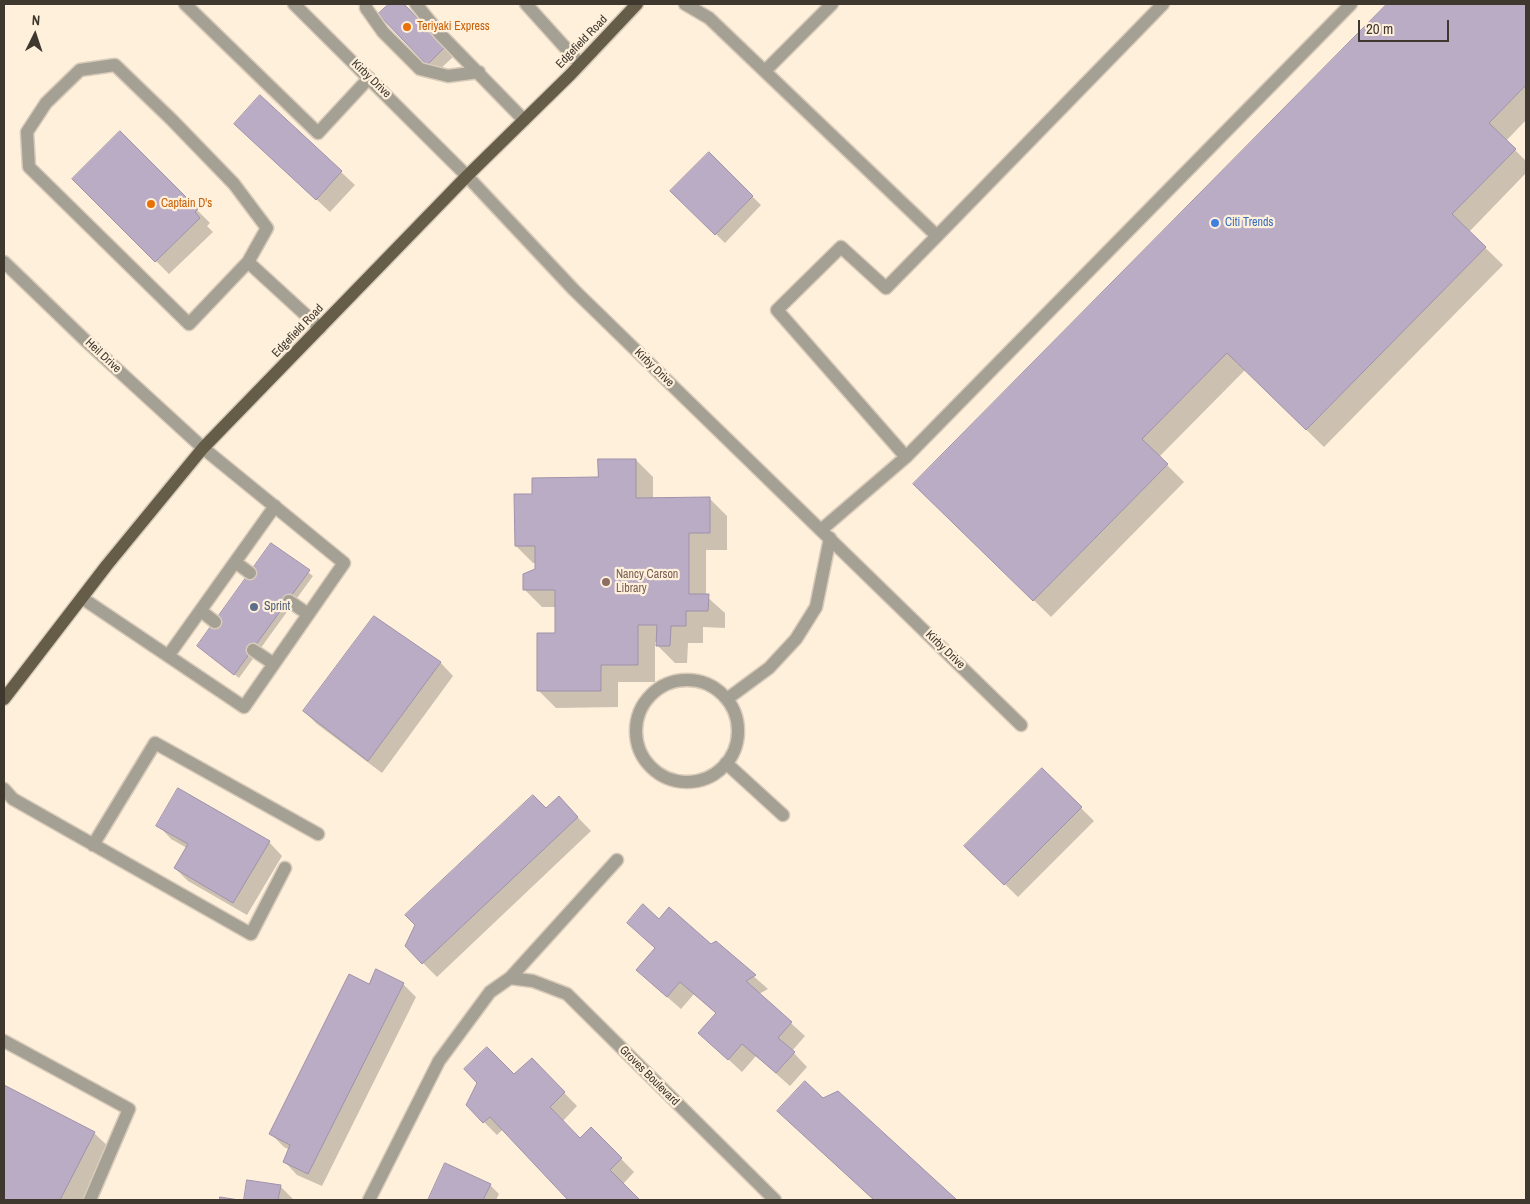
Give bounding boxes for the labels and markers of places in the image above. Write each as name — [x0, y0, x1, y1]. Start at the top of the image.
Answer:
place label: Teriyaki Express — [417, 20, 490, 34]
marker: Teriyaki Express — [401, 21, 413, 33]
place label: Captain D's — [161, 197, 212, 211]
marker: Captain D's — [145, 198, 157, 210]
place label: Citi Trends — [1225, 216, 1273, 230]
marker: Citi Trends — [1209, 217, 1221, 229]
place label: Nancy Carson Library — [616, 568, 678, 596]
marker: Nancy Carson Library — [600, 576, 612, 588]
place label: Sprint — [264, 600, 290, 614]
marker: Sprint — [248, 601, 260, 613]

